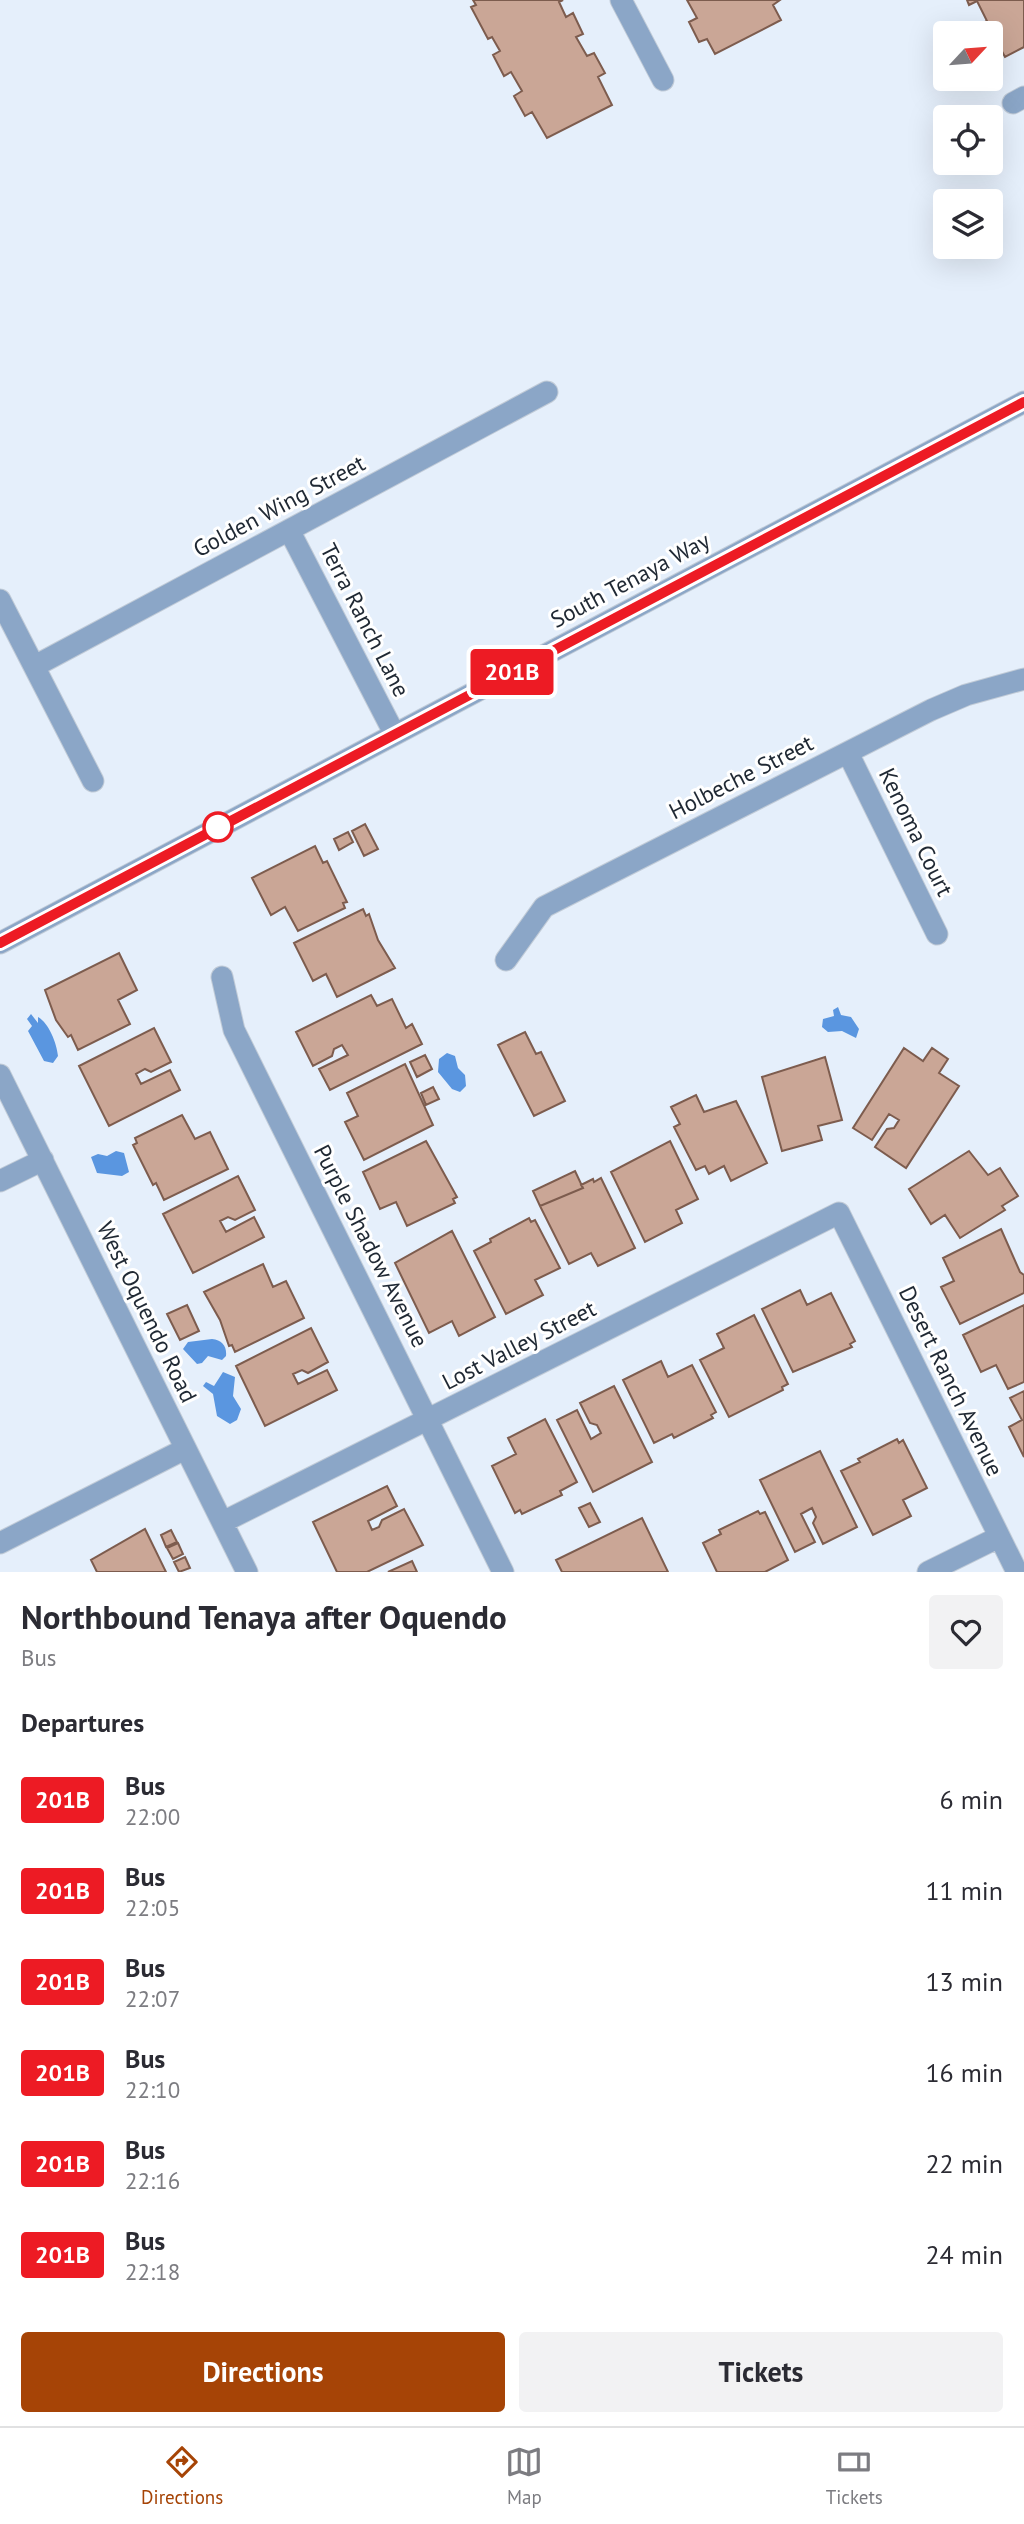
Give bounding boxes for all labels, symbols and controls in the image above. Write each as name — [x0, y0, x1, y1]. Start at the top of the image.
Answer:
north arrow — [933, 21, 1003, 91]
map controls — [933, 21, 1003, 259]
button: locate — [933, 105, 1003, 175]
button: layers — [933, 189, 1003, 259]
street label: Golden Wing Street — [188, 448, 370, 563]
street label: South Tenaya Way — [545, 525, 715, 634]
street label: Terra Ranch Lane — [314, 538, 417, 701]
line badge: 201B — [463, 649, 561, 695]
text: 201B — [484, 656, 540, 687]
street label: Holbeche Street — [664, 728, 818, 825]
street label: Kenoma Court — [873, 763, 960, 901]
unlabelled marker — [203, 812, 233, 842]
street label: Purple Shadow Avenue — [308, 1140, 435, 1352]
street label: West Oquendo Road — [91, 1217, 204, 1407]
street label: Desert Ranch Avenue — [893, 1281, 1010, 1481]
street label: Lost Valley Street — [437, 1293, 601, 1396]
text: Northbound Tenaya after Oquendo — [21, 1595, 507, 1638]
button: heart — [929, 1595, 1003, 1669]
text: Bus — [21, 1643, 57, 1672]
text: Departures — [21, 1706, 144, 1739]
text: Bus — [125, 1769, 165, 1802]
text: 6 min — [940, 1783, 1003, 1816]
text: 201B — [35, 1784, 90, 1815]
text: 22:00 — [125, 1802, 180, 1831]
text: Bus — [125, 1860, 165, 1893]
text: 11 min — [925, 1874, 1003, 1907]
text: 201B — [35, 1875, 90, 1906]
text: 22:05 — [125, 1893, 180, 1922]
text: Bus — [125, 1951, 165, 1984]
text: 13 min — [925, 1965, 1003, 1998]
text: 201B — [35, 1966, 90, 1997]
text: 22:07 — [125, 1984, 180, 2013]
text: Bus — [125, 2042, 165, 2075]
text: 16 min — [925, 2056, 1003, 2089]
text: 201B — [35, 2057, 90, 2088]
text: 22:10 — [125, 2075, 180, 2104]
text: Bus — [125, 2133, 165, 2166]
text: 22 min — [925, 2147, 1003, 2180]
text: 201B — [35, 2148, 90, 2179]
text: 22:16 — [125, 2166, 180, 2195]
text: Bus — [125, 2224, 165, 2257]
text: 24 min — [925, 2238, 1003, 2271]
text: 201B — [35, 2239, 90, 2270]
text: 22:18 — [125, 2257, 180, 2286]
button: Directions — [21, 2332, 505, 2412]
button: Tickets — [519, 2332, 1003, 2412]
tab: Directions — [141, 2443, 223, 2509]
tab: Map — [505, 2443, 543, 2509]
tab: Tickets — [826, 2443, 883, 2509]

